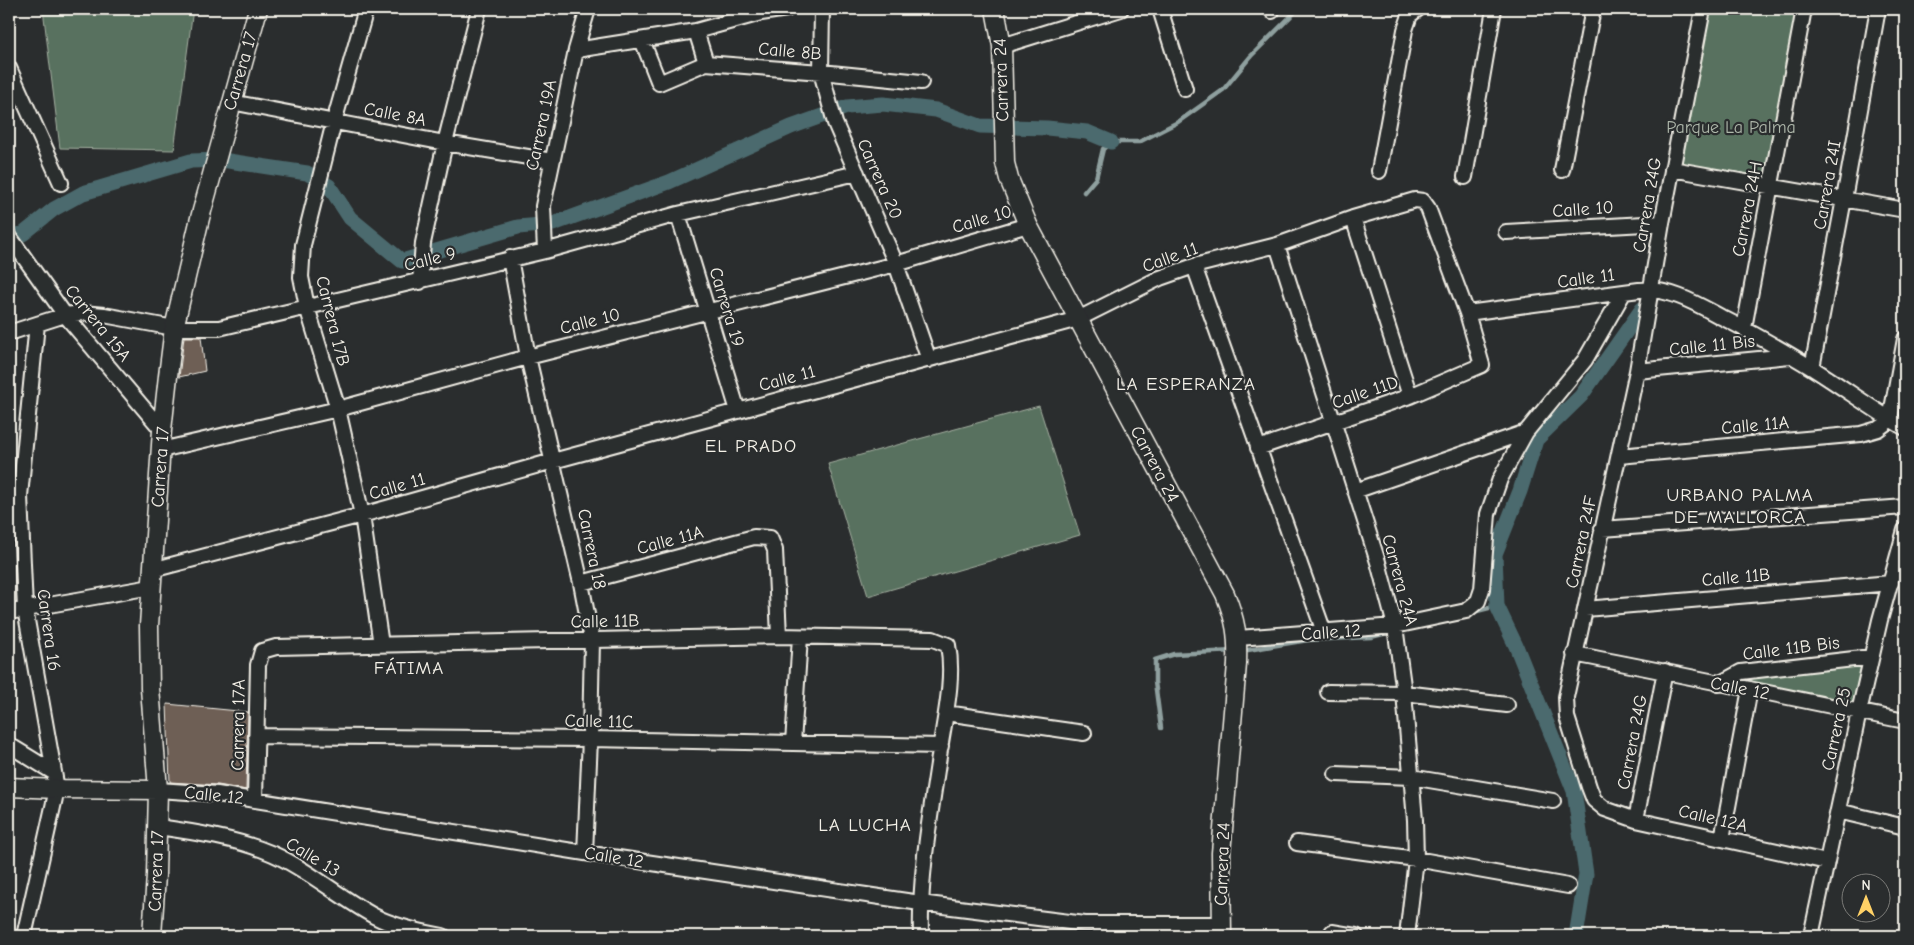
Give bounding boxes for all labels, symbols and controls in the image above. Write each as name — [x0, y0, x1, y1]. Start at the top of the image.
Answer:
street label: Carrera 17 — [219, 29, 262, 113]
street label: Calle 8B — [757, 38, 823, 65]
street label: Carrera 24 — [990, 38, 1013, 122]
street label: Carrera 19A — [522, 78, 561, 173]
street label: Calle 8A — [362, 98, 428, 131]
park label: Parque La Palma — [1666, 117, 1796, 138]
street label: Carrera 20 — [853, 136, 907, 223]
street label: Carrera 24I — [1809, 139, 1846, 231]
street label: Carrera 24G — [1629, 156, 1666, 254]
street label: Carrera 24H — [1728, 160, 1767, 258]
street label: Calle 10 — [1552, 197, 1614, 222]
street label: Calle 10 — [950, 201, 1015, 238]
street label: Calle 11 — [1140, 238, 1201, 277]
street label: Calle 9 — [402, 243, 458, 276]
street label: Calle 11 — [1556, 264, 1616, 293]
street label: Carrera 19 — [704, 265, 749, 349]
street label: Carrera 17B — [311, 274, 354, 368]
street label: Carrera 15A — [60, 281, 135, 366]
street label: Calle 10 — [558, 304, 622, 339]
street label: Calle 11 Bis — [1668, 331, 1756, 360]
street label: Calle 11 — [757, 361, 818, 396]
street label: Calle 11D — [1329, 371, 1401, 414]
district label: LA ESPERANZA — [1116, 373, 1256, 395]
street label: Calle 11A — [1720, 412, 1790, 439]
street label: Carrera 24 — [1126, 422, 1183, 506]
street label: Carrera 17 — [147, 425, 174, 508]
district label: EL PRADO — [705, 435, 797, 457]
street label: Calle 11 — [367, 468, 428, 505]
district label: URBANO PALMA DE MALLORCA — [1666, 484, 1814, 528]
street label: Carrera 24F — [1561, 493, 1602, 590]
street label: Carrera 18 — [573, 507, 610, 591]
street label: Calle 11A — [635, 522, 706, 559]
street label: Carrera 24A — [1377, 532, 1422, 628]
street label: Calle 11B — [1701, 564, 1771, 591]
street label: Carrera 16 — [32, 588, 65, 672]
street label: Calle 11B — [570, 610, 640, 633]
street label: Calle 12 — [1300, 620, 1362, 645]
street label: Calle 11B Bis — [1741, 632, 1841, 665]
district label: FÁTIMA — [374, 657, 444, 679]
street label: Calle 12 — [1709, 672, 1771, 705]
street label: Carrera 17A — [227, 679, 250, 771]
street label: Carrera 25 — [1817, 686, 1856, 773]
street label: Carrera 24G — [1613, 693, 1652, 791]
street label: Calle 11C — [565, 710, 633, 733]
street label: Calle 12 — [183, 782, 245, 809]
street label: Calle 12A — [1676, 800, 1749, 837]
district label: LA LUCHA — [818, 814, 912, 836]
street label: Carrera 24 — [1211, 822, 1234, 906]
street label: Carrera 17 — [145, 830, 168, 912]
street label: Calle 13 — [282, 833, 344, 882]
street label: Calle 12 — [583, 842, 645, 873]
north arrow — [1842, 872, 1892, 922]
text: N — [1861, 877, 1871, 894]

